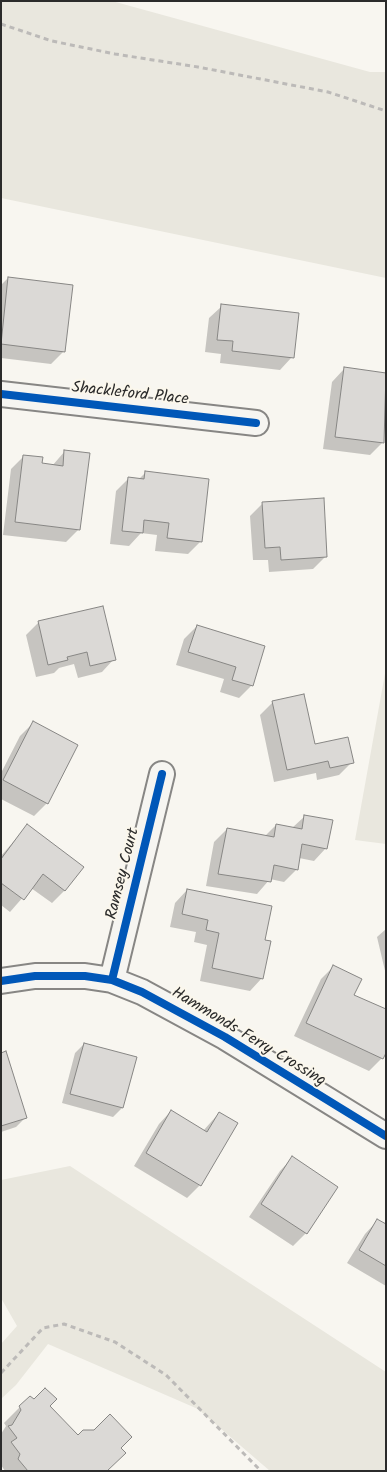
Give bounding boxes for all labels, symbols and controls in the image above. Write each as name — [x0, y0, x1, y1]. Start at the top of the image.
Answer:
street label: Shackleford Place — [70, 379, 190, 411]
street label: Ramsey Court — [103, 826, 145, 922]
street label: Hammonds Ferry Crossing — [167, 984, 329, 1092]

